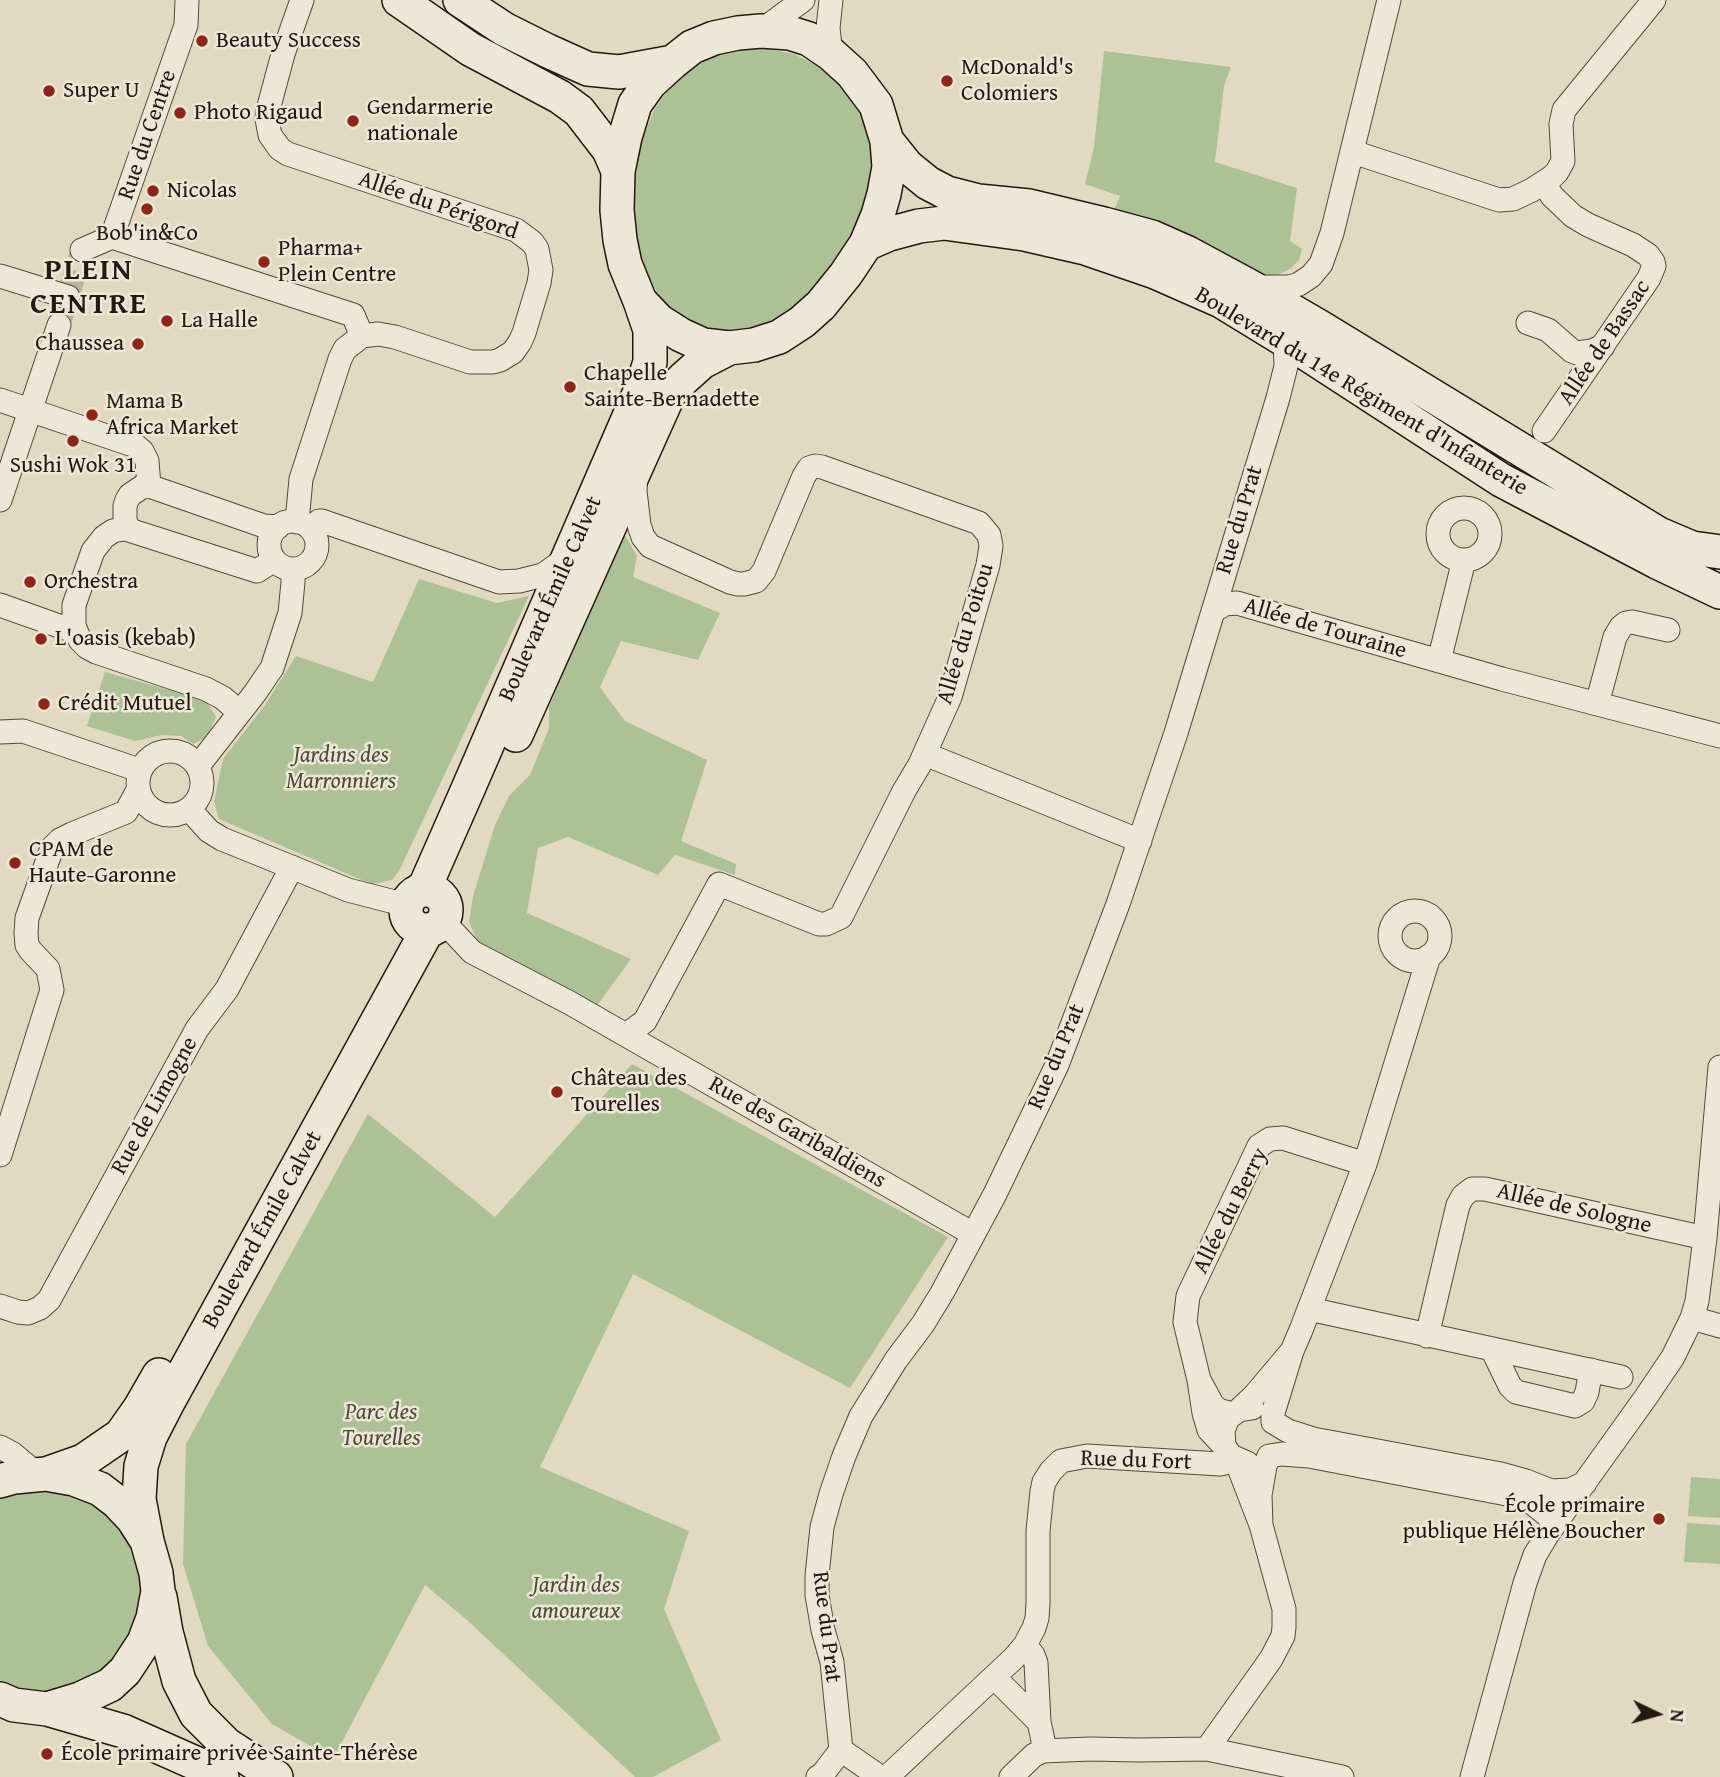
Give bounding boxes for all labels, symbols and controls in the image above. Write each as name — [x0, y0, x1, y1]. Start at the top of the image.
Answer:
place label: Beauty Success — [216, 27, 361, 55]
marker: Beauty Success — [194, 33, 210, 49]
place label: McDonald's Colomiers — [961, 54, 1073, 108]
street label: Rue du Centre — [113, 66, 183, 204]
marker: McDonald's Colomiers — [939, 73, 955, 89]
place label: Super U — [63, 77, 140, 105]
marker: Super U — [41, 83, 57, 99]
place label: Gendarmerie nationale — [367, 94, 493, 148]
place label: Photo Rigaud — [194, 99, 323, 127]
marker: Photo Rigaud — [172, 105, 188, 121]
marker: Gendarmerie nationale — [345, 113, 361, 129]
street label: Allée du Périgord — [355, 166, 521, 246]
place label: Nicolas — [167, 177, 237, 205]
marker: Nicolas — [145, 183, 161, 199]
marker: Bob'in&Co — [139, 201, 155, 217]
place label: Bob'in&Co — [96, 220, 198, 248]
place label: Pharma+ Plein Centre — [278, 235, 396, 289]
district label: PLEIN CENTRE — [31, 253, 147, 324]
marker: Pharma+ Plein Centre — [256, 254, 272, 270]
street label: Allée de Bassac — [1553, 275, 1657, 411]
street label: Boulevard du 14e Régiment d'Infanterie — [1190, 281, 1532, 503]
place label: La Halle — [181, 307, 258, 335]
marker: La Halle — [159, 313, 175, 329]
place label: Chaussea — [35, 330, 124, 358]
marker: Chaussea — [130, 336, 146, 352]
place label: Chapelle Sainte-Bernadette — [584, 360, 759, 414]
marker: Chapelle Sainte-Bernadette — [562, 379, 578, 395]
place label: Mama B Africa Market — [106, 388, 239, 442]
marker: Mama B Africa Market — [84, 407, 100, 423]
marker: Sushi Wok 31 — [65, 433, 81, 449]
place label: Sushi Wok 31 — [10, 452, 136, 480]
street label: Rue du Prat — [1210, 462, 1270, 578]
street label: Boulevard Émile Calvet — [493, 492, 609, 706]
street label: Allée du Poitou — [931, 560, 1001, 708]
place label: Orchestra — [44, 568, 138, 596]
marker: Orchestra — [22, 574, 38, 590]
street label: Allée de Touraine — [1240, 593, 1410, 665]
place label: L'oasis (kebab) — [55, 625, 196, 653]
marker: L'oasis (kebab) — [33, 631, 49, 647]
place label: Crédit Mutuel — [58, 690, 192, 718]
marker: Crédit Mutuel — [36, 696, 52, 712]
park label: Jardins des Marronniers — [286, 742, 396, 796]
place label: CPAM de Haute-Garonne — [29, 836, 176, 890]
marker: CPAM de Haute-Garonne — [7, 855, 23, 871]
street label: Rue du Prat — [1022, 1000, 1092, 1114]
street label: Rue de Limogne — [106, 1032, 204, 1180]
place label: Château des Tourelles — [571, 1065, 687, 1119]
street label: Rue des Garibaldiens — [704, 1071, 890, 1195]
marker: Château des Tourelles — [549, 1084, 565, 1100]
street label: Boulevard Émile Calvet — [197, 1126, 329, 1334]
street label: Allée du Berry — [1187, 1143, 1275, 1279]
street label: Allée de Sologne — [1494, 1178, 1654, 1240]
park label: Parc des Tourelles — [341, 1399, 421, 1453]
street label: Rue du Fort — [1080, 1445, 1192, 1477]
place label: École primaire publique Hélène Boucher — [1403, 1492, 1645, 1546]
marker: École primaire publique Hélène Boucher — [1651, 1511, 1667, 1527]
street label: Rue du Prat — [805, 1570, 847, 1684]
park label: Jardin des amoureux — [532, 1572, 620, 1626]
north arrow — [1622, 1679, 1692, 1749]
text: N — [1663, 1708, 1692, 1723]
place label: École primaire privée Sainte-Thérèse — [61, 1740, 418, 1768]
marker: École primaire privée Sainte-Thérèse — [39, 1746, 55, 1762]

